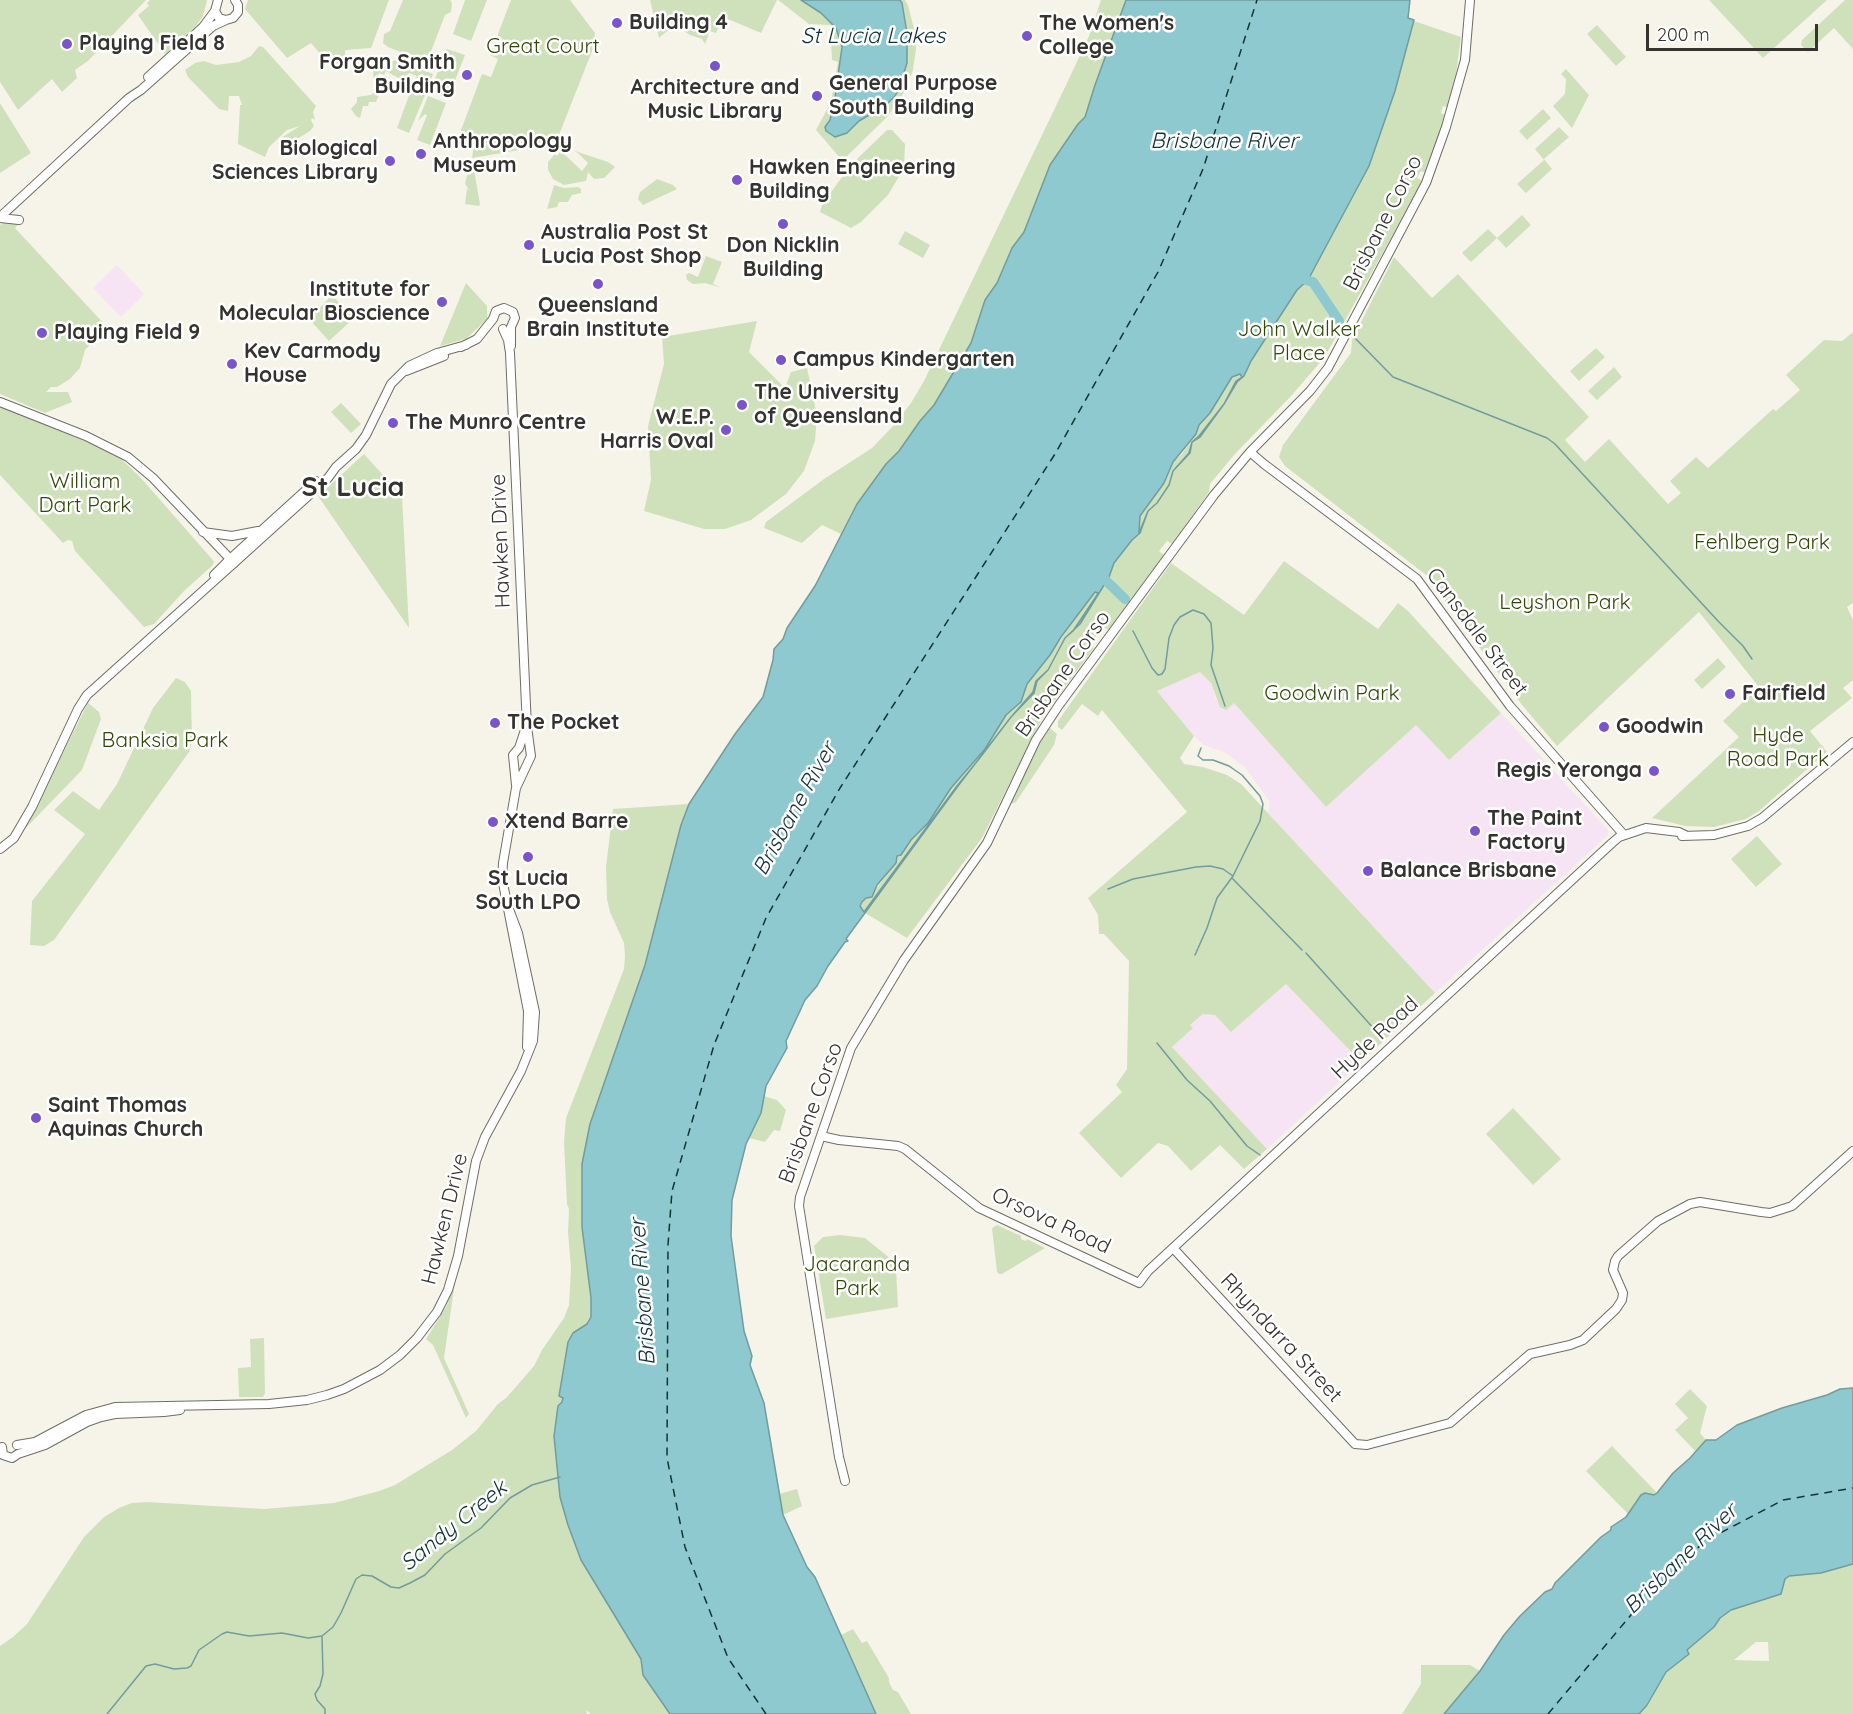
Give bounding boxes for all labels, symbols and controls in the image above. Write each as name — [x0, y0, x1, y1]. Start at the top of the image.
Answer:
place label: Building 4 — [629, 10, 728, 36]
place label: The Women's College — [1039, 11, 1174, 61]
scale bar — [1649, 12, 1822, 50]
marker: Building 4 — [610, 16, 624, 30]
water label: St Lucia Lakes — [801, 23, 945, 49]
text: 200 m — [1657, 23, 1710, 46]
marker: The Women's College — [1020, 29, 1034, 43]
place label: Playing Field 8 — [79, 31, 225, 57]
park label: Great Court — [486, 34, 600, 60]
marker: Playing Field 8 — [60, 37, 74, 51]
place label: Forgan Smith Building — [319, 50, 455, 100]
marker: Architecture and Music Library — [708, 59, 722, 73]
marker: Forgan Smith Building — [460, 68, 474, 82]
place label: General Purpose South Building — [829, 71, 997, 121]
place label: Architecture and Music Library — [631, 75, 799, 125]
marker: General Purpose South Building — [810, 89, 824, 103]
water label: Brisbane River — [1150, 128, 1298, 154]
place label: Anthropology Museum — [433, 129, 572, 179]
place label: Biological Sciences Library — [212, 136, 378, 186]
marker: Anthropology Museum — [414, 147, 428, 161]
street label: Brisbane Corso — [1338, 151, 1428, 295]
marker: Biological Sciences Library — [383, 154, 397, 168]
place label: Hawken Engineering Building — [749, 155, 956, 205]
marker: Hawken Engineering Building — [730, 173, 744, 187]
marker: Don Nicklin Building — [776, 217, 790, 231]
place label: Australia Post St Lucia Post Shop — [541, 220, 708, 270]
place label: Don Nicklin Building — [727, 233, 839, 283]
marker: Australia Post St Lucia Post Shop — [522, 238, 536, 252]
place label: Institute for Molecular Bioscience — [219, 277, 430, 327]
marker: Queensland Brain Institute — [591, 277, 605, 291]
place label: Queensland Brain Institute — [527, 293, 669, 343]
marker: Institute for Molecular Bioscience — [435, 295, 449, 309]
park label: John Walker Place — [1238, 317, 1360, 367]
place label: Playing Field 9 — [54, 320, 200, 346]
marker: Playing Field 9 — [35, 326, 49, 340]
place label: Kev Carmody House — [244, 339, 381, 389]
place label: Campus Kindergarten — [793, 347, 1015, 373]
marker: Campus Kindergarten — [774, 353, 788, 367]
marker: Kev Carmody House — [225, 357, 239, 371]
place label: The University of Queensland — [754, 380, 902, 430]
marker: The University of Queensland — [735, 398, 749, 412]
place label: W.E.P. Harris Oval — [600, 405, 714, 455]
place label: The Munro Centre — [405, 410, 586, 436]
marker: The Munro Centre — [386, 416, 400, 430]
marker: W.E.P. Harris Oval — [719, 423, 733, 437]
park label: William Dart Park — [38, 469, 132, 519]
district label: St Lucia — [301, 472, 405, 504]
street label: Hawken Drive — [486, 473, 516, 609]
park label: Fehlberg Park — [1694, 530, 1830, 556]
street label: Cansdale Street — [1421, 563, 1533, 701]
park label: Leyshon Park — [1499, 590, 1631, 616]
street label: Brisbane Corso — [1010, 606, 1116, 742]
park label: Goodwin Park — [1264, 681, 1400, 707]
place label: Fairfield — [1742, 681, 1826, 707]
marker: Fairfield — [1723, 687, 1737, 701]
place label: The Pocket — [507, 710, 620, 736]
place label: Goodwin — [1616, 714, 1704, 740]
marker: The Pocket — [488, 716, 502, 730]
marker: Goodwin — [1597, 720, 1611, 734]
park label: Hyde Road Park — [1727, 723, 1829, 773]
park label: Banksia Park — [102, 728, 228, 754]
water label: Brisbane River — [748, 738, 842, 880]
place label: Regis Yeronga — [1496, 758, 1642, 784]
marker: Regis Yeronga — [1647, 764, 1661, 778]
place label: The Paint Factory — [1487, 806, 1583, 856]
place label: Xtend Barre — [505, 809, 628, 835]
marker: Xtend Barre — [486, 815, 500, 829]
marker: The Paint Factory — [1468, 824, 1482, 838]
marker: St Lucia South LPO — [521, 850, 535, 864]
place label: Balance Brisbane — [1380, 858, 1557, 884]
marker: Balance Brisbane — [1361, 864, 1375, 878]
place label: St Lucia South LPO — [475, 866, 581, 916]
street label: Hyde Road — [1326, 991, 1424, 1085]
street label: Brisbane Corso — [774, 1039, 848, 1187]
place label: Saint Thomas Aquinas Church — [48, 1093, 203, 1143]
marker: Saint Thomas Aquinas Church — [29, 1111, 43, 1125]
street label: Hawken Drive — [416, 1151, 474, 1287]
street label: Orsova Road — [988, 1182, 1114, 1260]
water label: Brisbane River — [625, 1218, 661, 1366]
park label: Jacaranda Park — [804, 1252, 910, 1302]
street label: Rhyndarra Street — [1215, 1268, 1347, 1408]
water label: Sandy Creek — [395, 1475, 513, 1577]
water label: Brisbane River — [1619, 1498, 1743, 1620]

